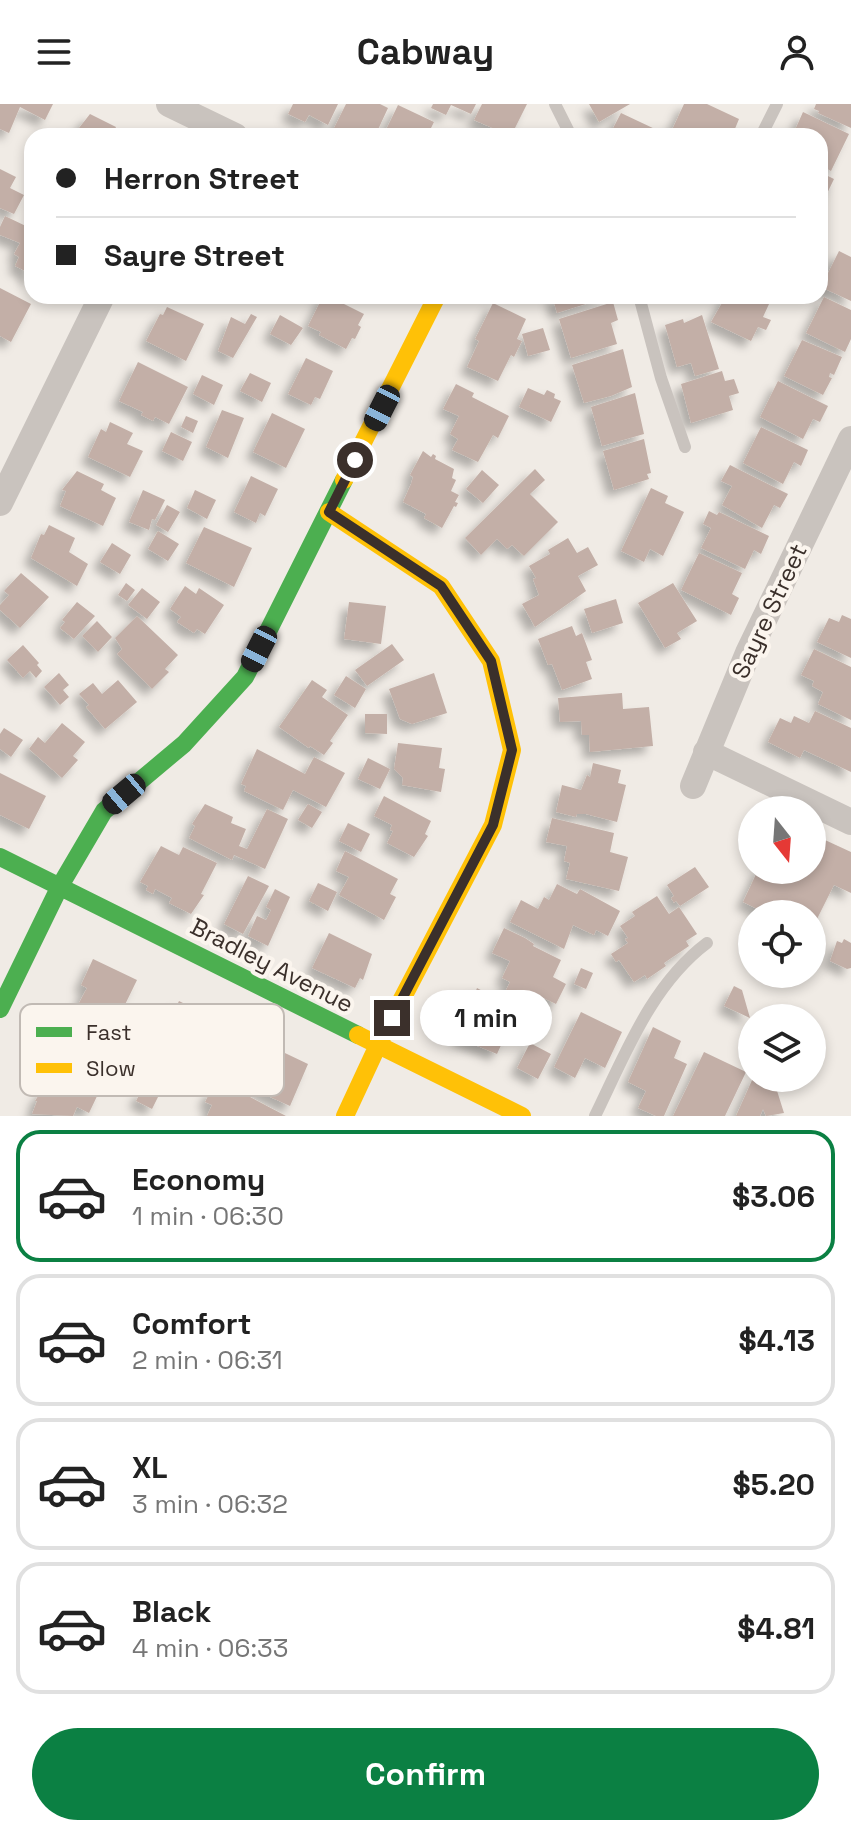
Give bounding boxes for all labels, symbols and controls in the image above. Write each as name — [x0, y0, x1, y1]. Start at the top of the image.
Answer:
text: Cabway — [357, 29, 494, 75]
icon: menu — [32, 30, 76, 74]
icon: person — [775, 30, 819, 74]
text: Herron Street — [104, 159, 300, 198]
text: Sayre Street — [104, 236, 285, 275]
car — [360, 381, 404, 435]
route start — [337, 442, 373, 478]
street label: Sayre Street — [724, 539, 814, 683]
car — [237, 622, 281, 676]
car — [98, 769, 150, 819]
north arrow — [738, 796, 826, 884]
map controls — [738, 796, 826, 1092]
button: locate — [738, 900, 826, 988]
street label: Bradley Avenue — [185, 911, 359, 1019]
callout: 1 min — [420, 990, 552, 1046]
route end — [374, 1000, 410, 1036]
text: 1 min — [454, 1001, 518, 1035]
legend — [20, 1004, 284, 1096]
button: layers — [738, 1004, 826, 1092]
text: Fast — [86, 1018, 132, 1046]
text: Slow — [86, 1054, 136, 1082]
icon: car — [36, 1160, 108, 1232]
text: Economy — [132, 1160, 265, 1199]
text: $3.06 — [732, 1177, 815, 1216]
text: 1 min · 06:30 — [132, 1199, 284, 1233]
icon: car — [36, 1304, 108, 1376]
text: Comfort — [132, 1304, 251, 1343]
text: $4.13 — [739, 1321, 815, 1360]
text: 2 min · 06:31 — [132, 1343, 283, 1377]
icon: car — [36, 1448, 108, 1520]
text: XL — [132, 1448, 168, 1487]
text: $5.20 — [733, 1465, 815, 1504]
text: 3 min · 06:32 — [132, 1487, 288, 1521]
icon: car — [36, 1592, 108, 1664]
text: Black — [132, 1592, 211, 1631]
text: $4.81 — [737, 1609, 815, 1648]
text: 4 min · 06:33 — [132, 1631, 288, 1665]
button: Confirm — [32, 1728, 819, 1820]

